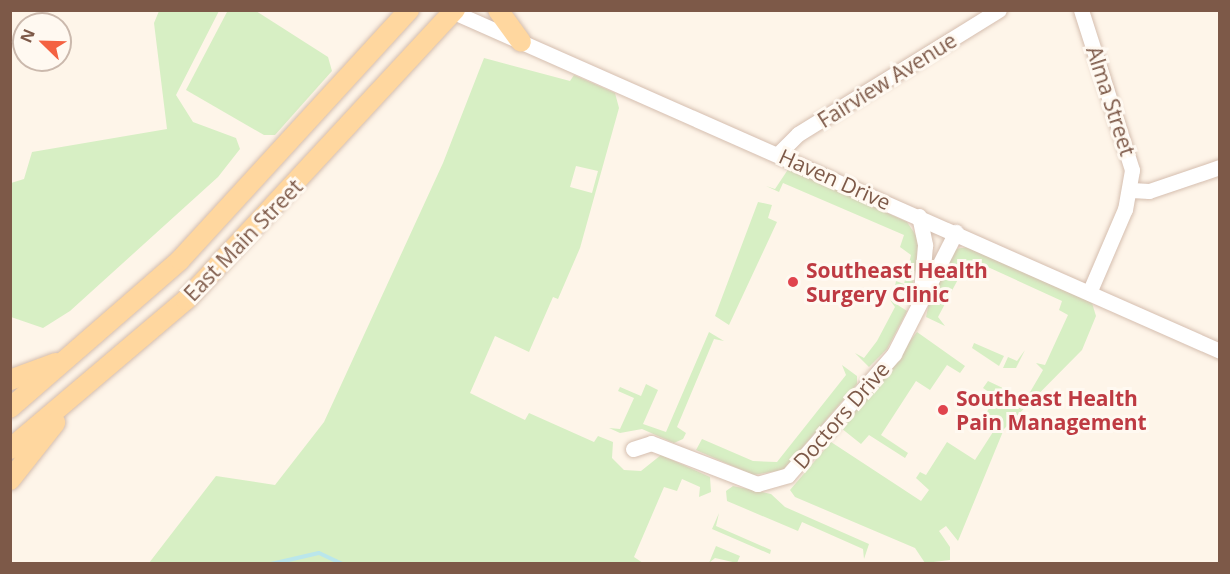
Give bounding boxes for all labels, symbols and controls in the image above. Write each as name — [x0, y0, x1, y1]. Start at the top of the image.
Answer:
north arrow — [12, 12, 72, 72]
text: N — [15, 25, 40, 46]
street label: Fairview Avenue — [813, 27, 961, 133]
street label: Alma Street — [1081, 43, 1141, 159]
street label: Haven Drive — [775, 143, 895, 215]
street label: East Main Street — [179, 174, 307, 306]
place label: Southeast Health Surgery Clinic — [806, 257, 988, 307]
marker: Southeast Health Surgery Clinic — [784, 273, 802, 291]
street label: Doctors Drive — [788, 356, 894, 474]
place label: Southeast Health Pain Management — [956, 385, 1147, 435]
marker: Southeast Health Pain Management — [934, 401, 952, 419]

